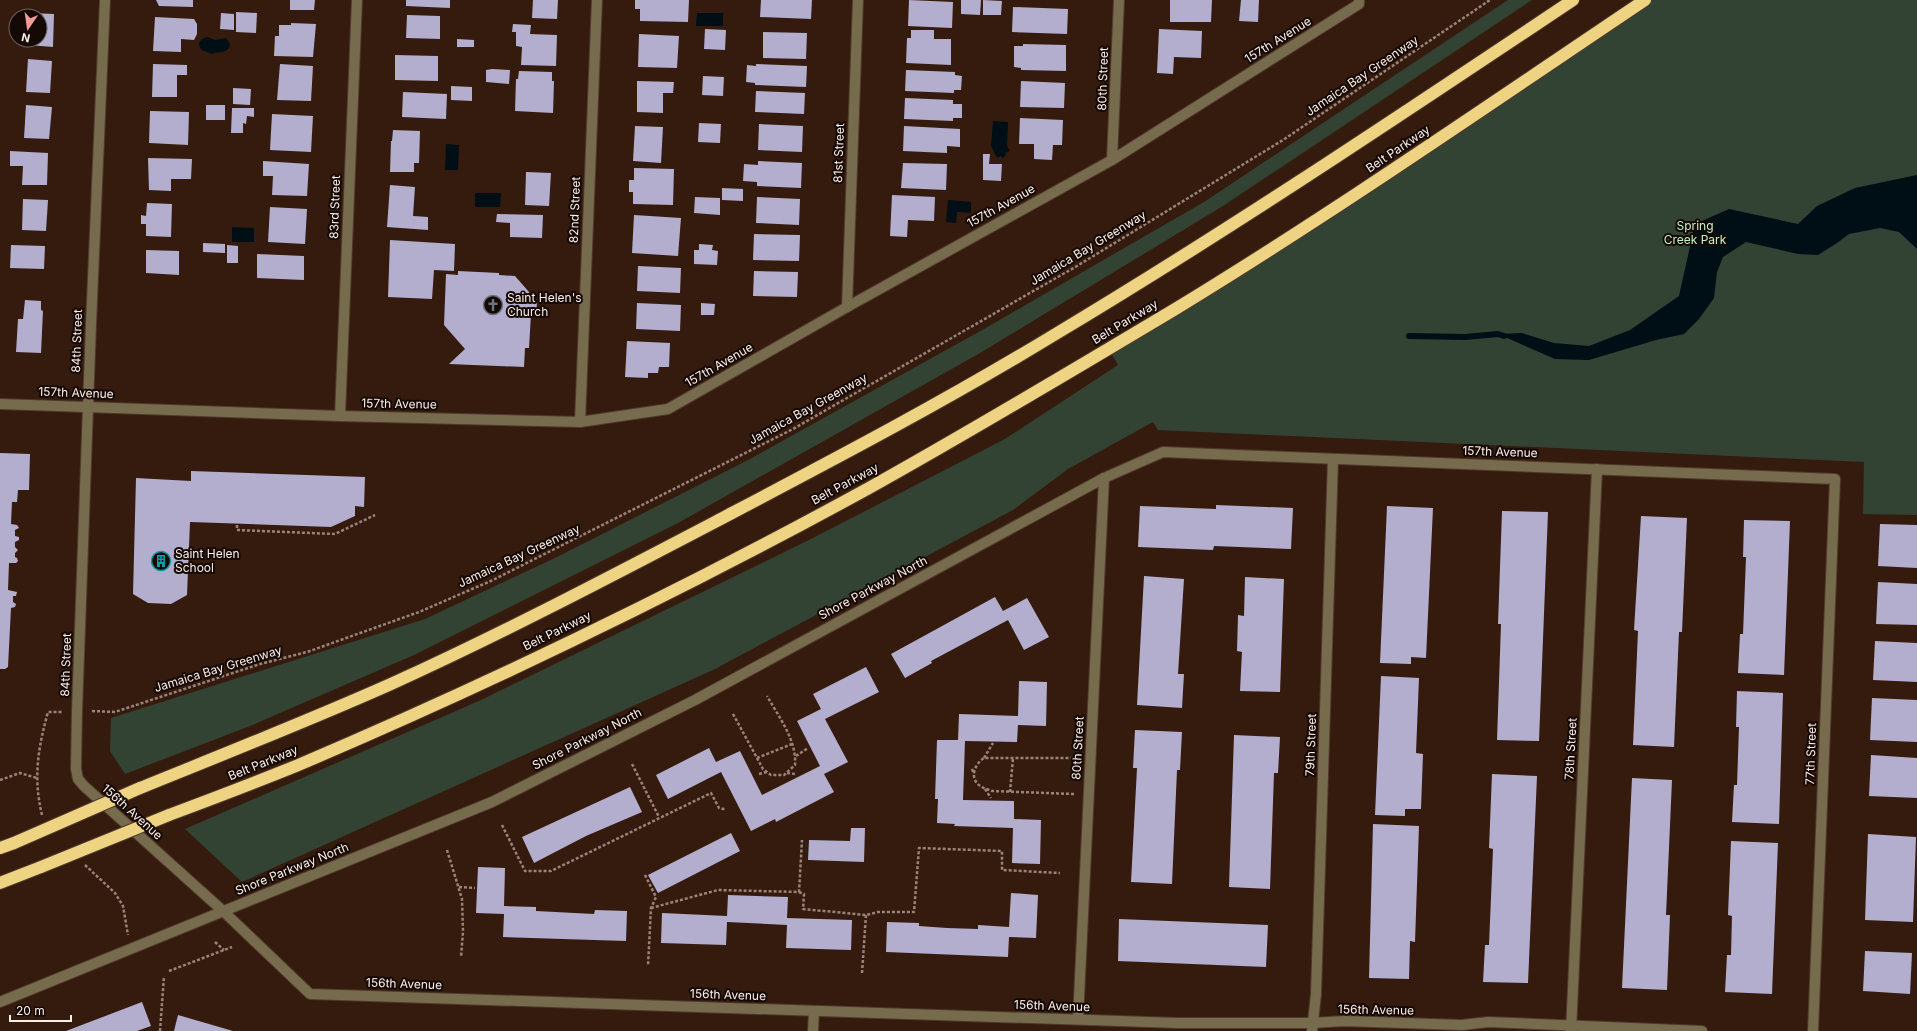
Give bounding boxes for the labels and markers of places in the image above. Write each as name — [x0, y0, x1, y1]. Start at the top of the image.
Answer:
place label: Saint Helen's Church — [507, 290, 582, 319]
church icon: Saint Helen's Church — [482, 294, 504, 316]
place label: Saint Helen School — [175, 546, 240, 575]
building icon: Saint Helen School — [150, 550, 172, 572]

